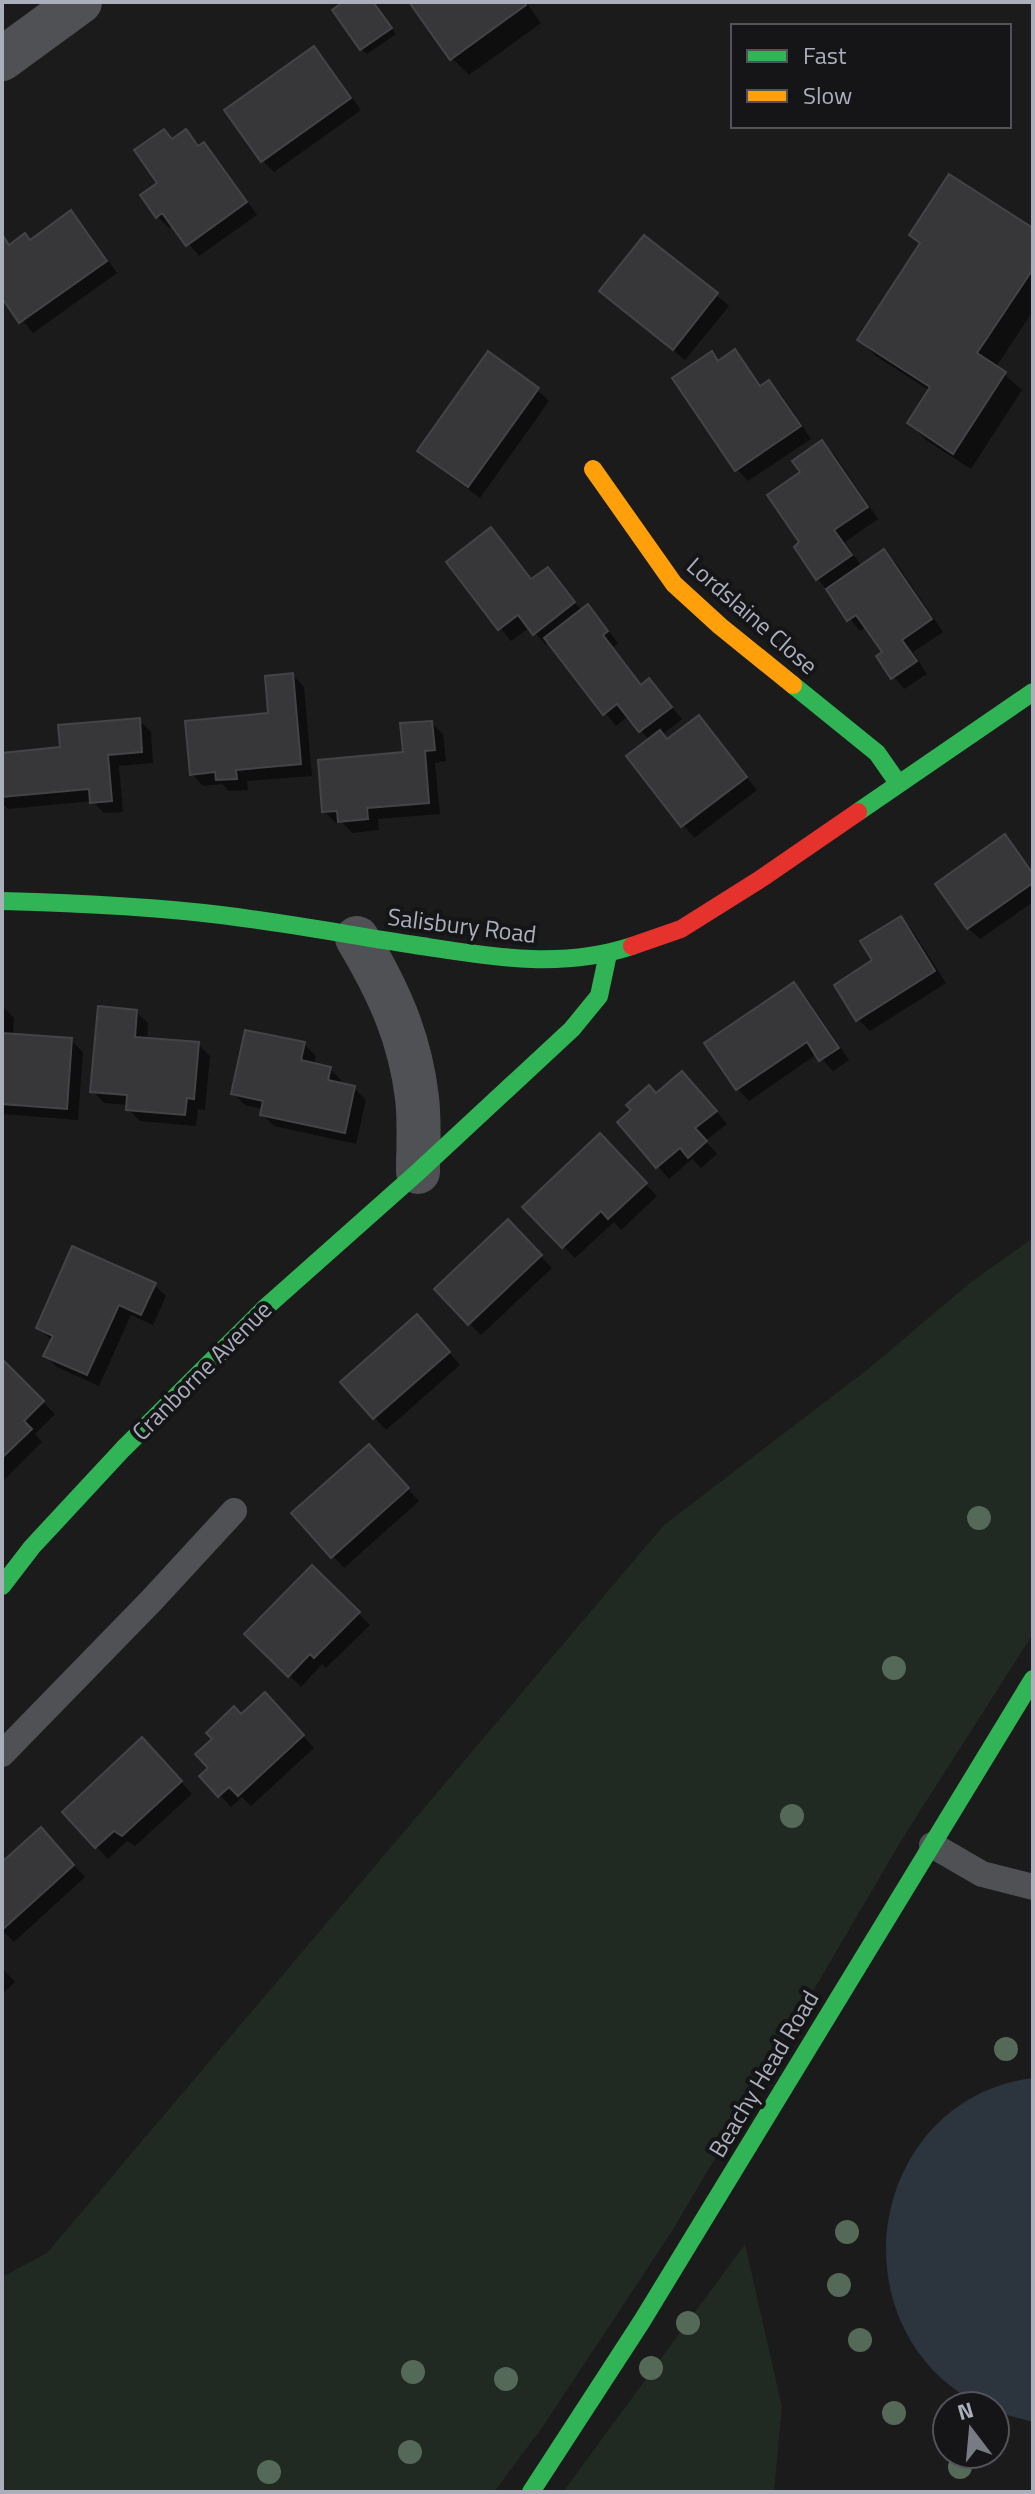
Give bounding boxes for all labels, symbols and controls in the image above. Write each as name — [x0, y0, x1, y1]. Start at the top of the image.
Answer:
legend — [731, 24, 1011, 128]
text: Fast — [803, 37, 847, 73]
text: Slow — [803, 77, 852, 113]
street label: Lordslaine Close — [679, 548, 826, 682]
street label: Salisbury Road — [386, 898, 539, 952]
street label: Cranborne Avenue — [123, 1292, 279, 1448]
street label: Beachy Head Road — [699, 1983, 827, 2164]
north arrow — [931, 2390, 1011, 2470]
text: N — [953, 2392, 978, 2429]

